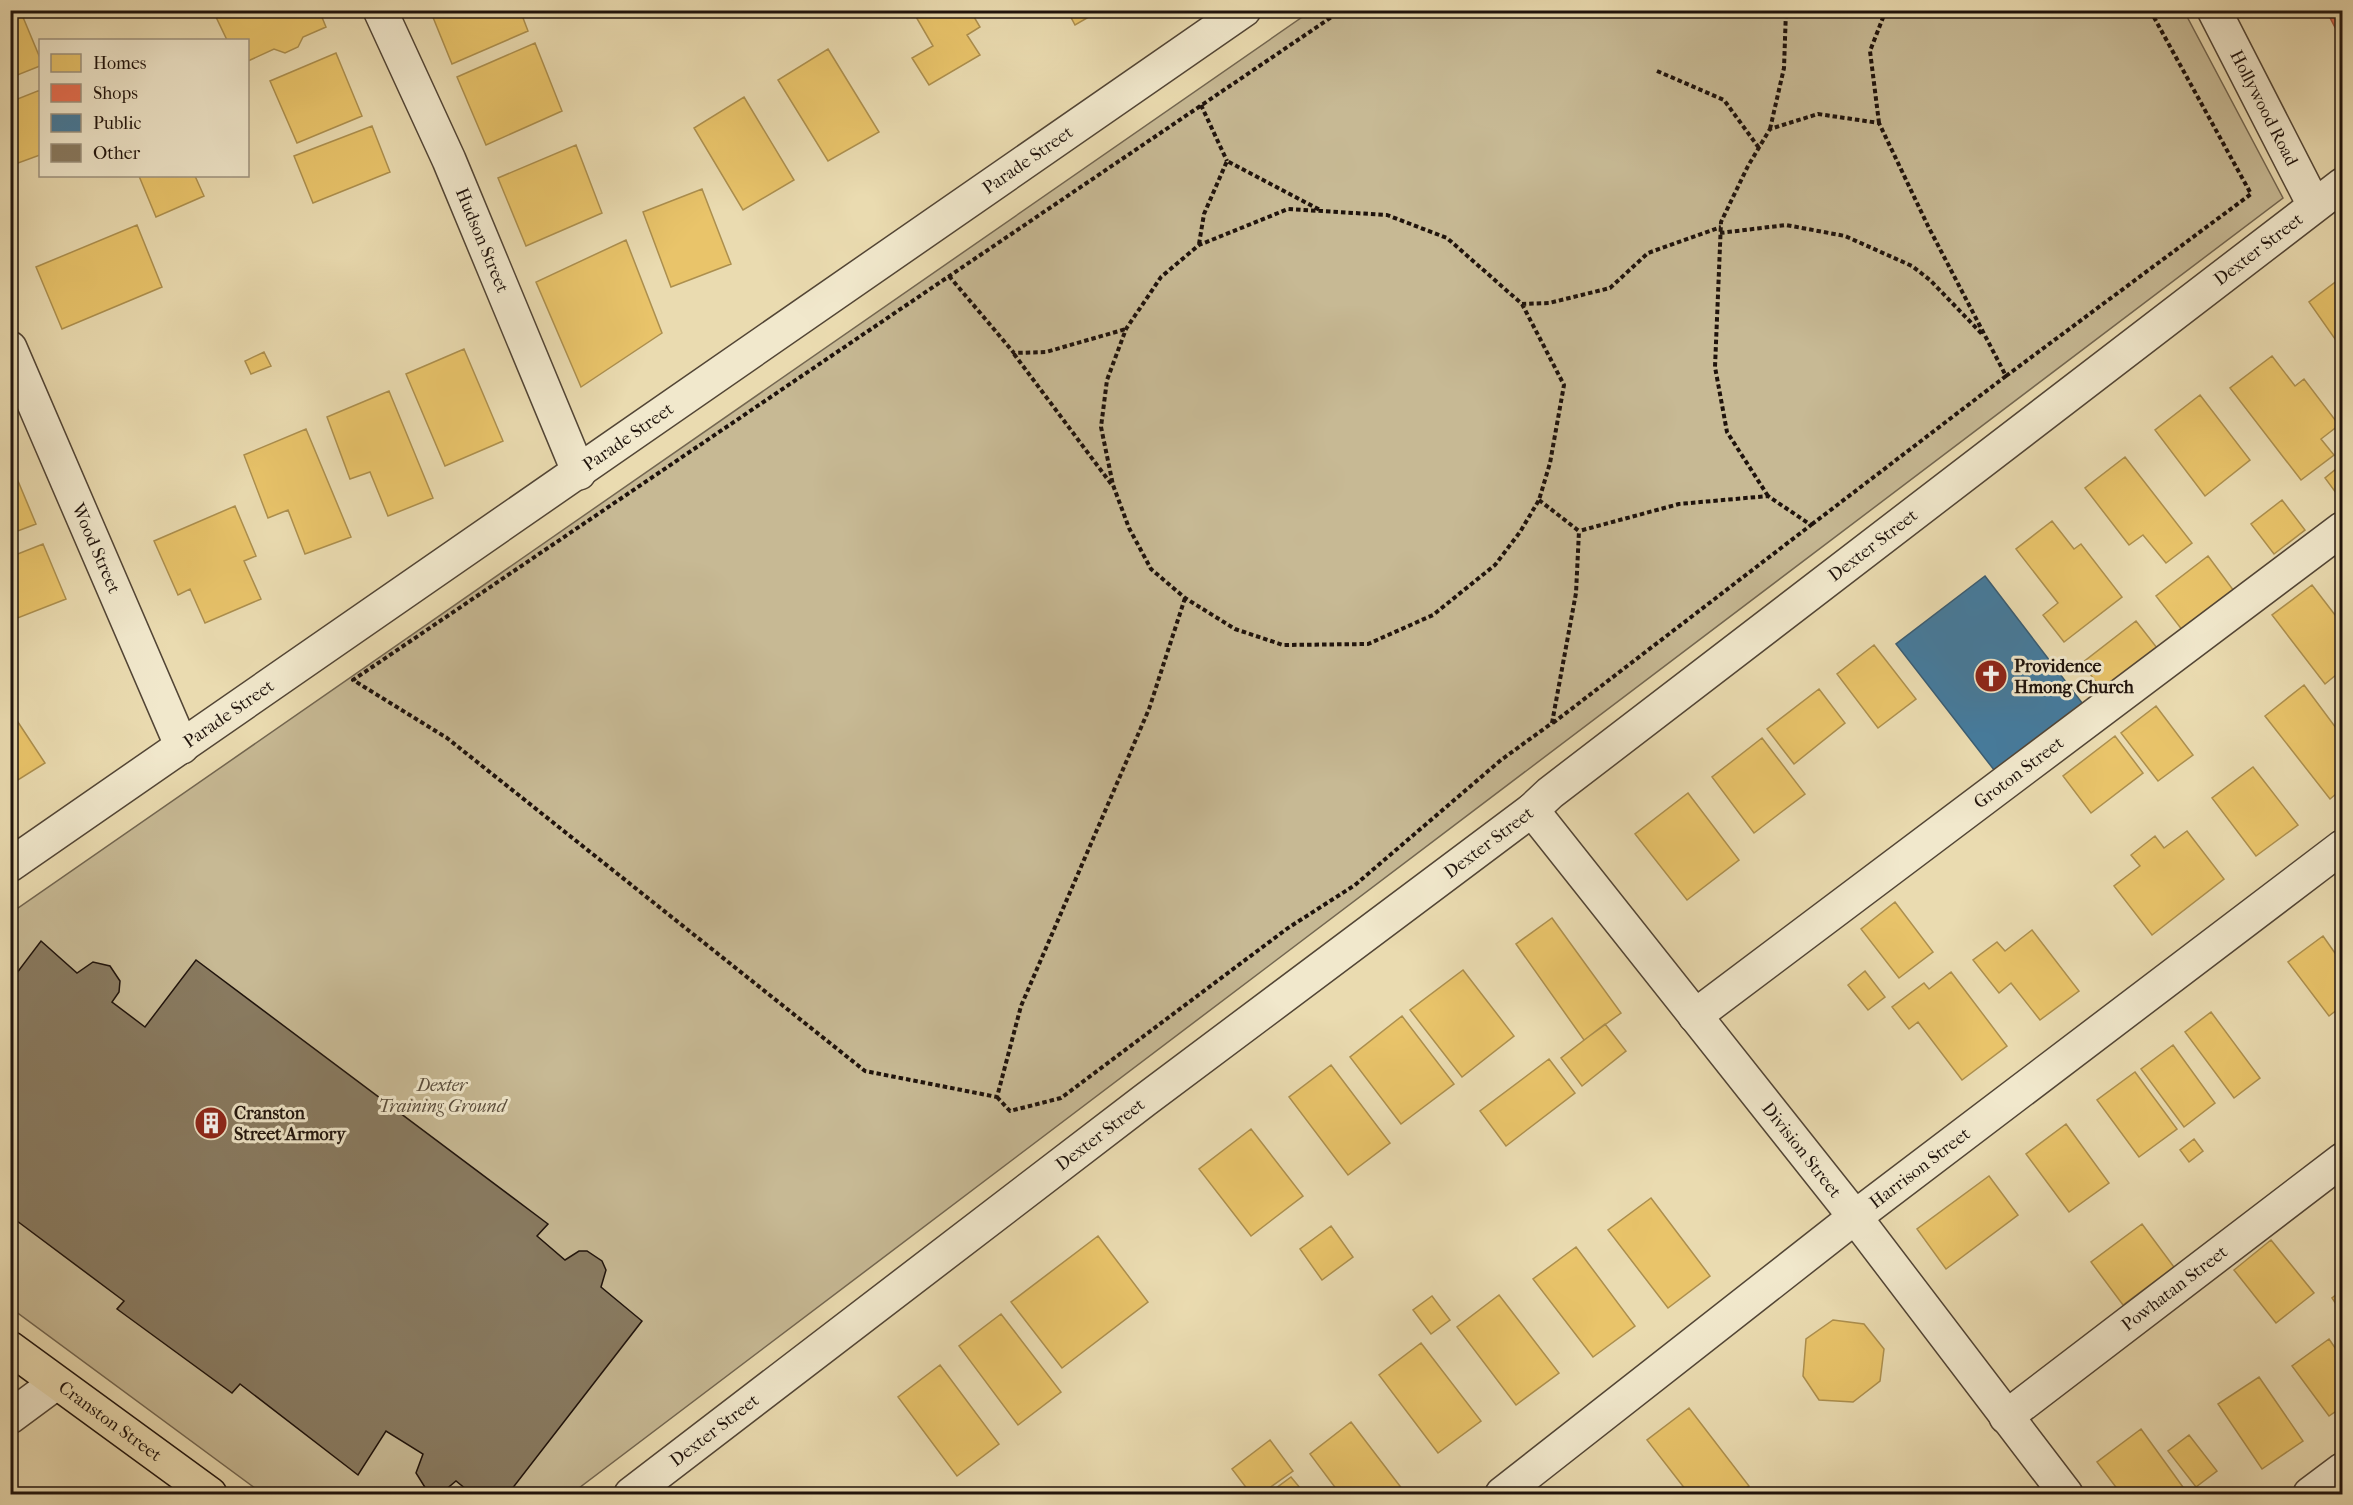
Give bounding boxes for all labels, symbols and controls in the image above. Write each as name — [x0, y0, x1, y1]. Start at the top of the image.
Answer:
legend — [39, 39, 249, 177]
street label: Hollywood Road — [2226, 46, 2303, 169]
text: Homes — [93, 53, 147, 74]
text: Shops — [93, 83, 138, 104]
text: Public — [93, 113, 141, 134]
street label: Parade Street — [978, 121, 1077, 199]
text: Other — [93, 143, 141, 164]
street label: Hudson Street — [451, 185, 514, 296]
street label: Dexter Street — [2210, 208, 2307, 290]
street label: Parade Street — [579, 398, 678, 475]
street label: Wood Street — [67, 499, 125, 597]
street label: Dexter Street — [1824, 504, 1922, 586]
place label: Providence Hmong Church — [2014, 656, 2135, 698]
church icon: Providence Hmong Church — [1973, 658, 2009, 694]
street label: Parade Street — [179, 675, 278, 752]
street label: Groton Street — [1970, 732, 2068, 813]
street label: Dexter Street — [1440, 802, 1538, 883]
park label: Dexter Training Ground — [378, 1075, 509, 1117]
street label: Dexter Street — [1051, 1093, 1149, 1175]
street label: Division Street — [1758, 1098, 1846, 1202]
place label: Cranston Street Armory — [234, 1103, 347, 1145]
building icon: Cranston Street Armory — [193, 1105, 229, 1141]
street label: Harrison Street — [1865, 1123, 1975, 1213]
street label: Powhatan Street — [2117, 1241, 2232, 1335]
street label: Cranston Street — [54, 1377, 166, 1466]
street label: Dexter Street — [666, 1389, 763, 1471]

